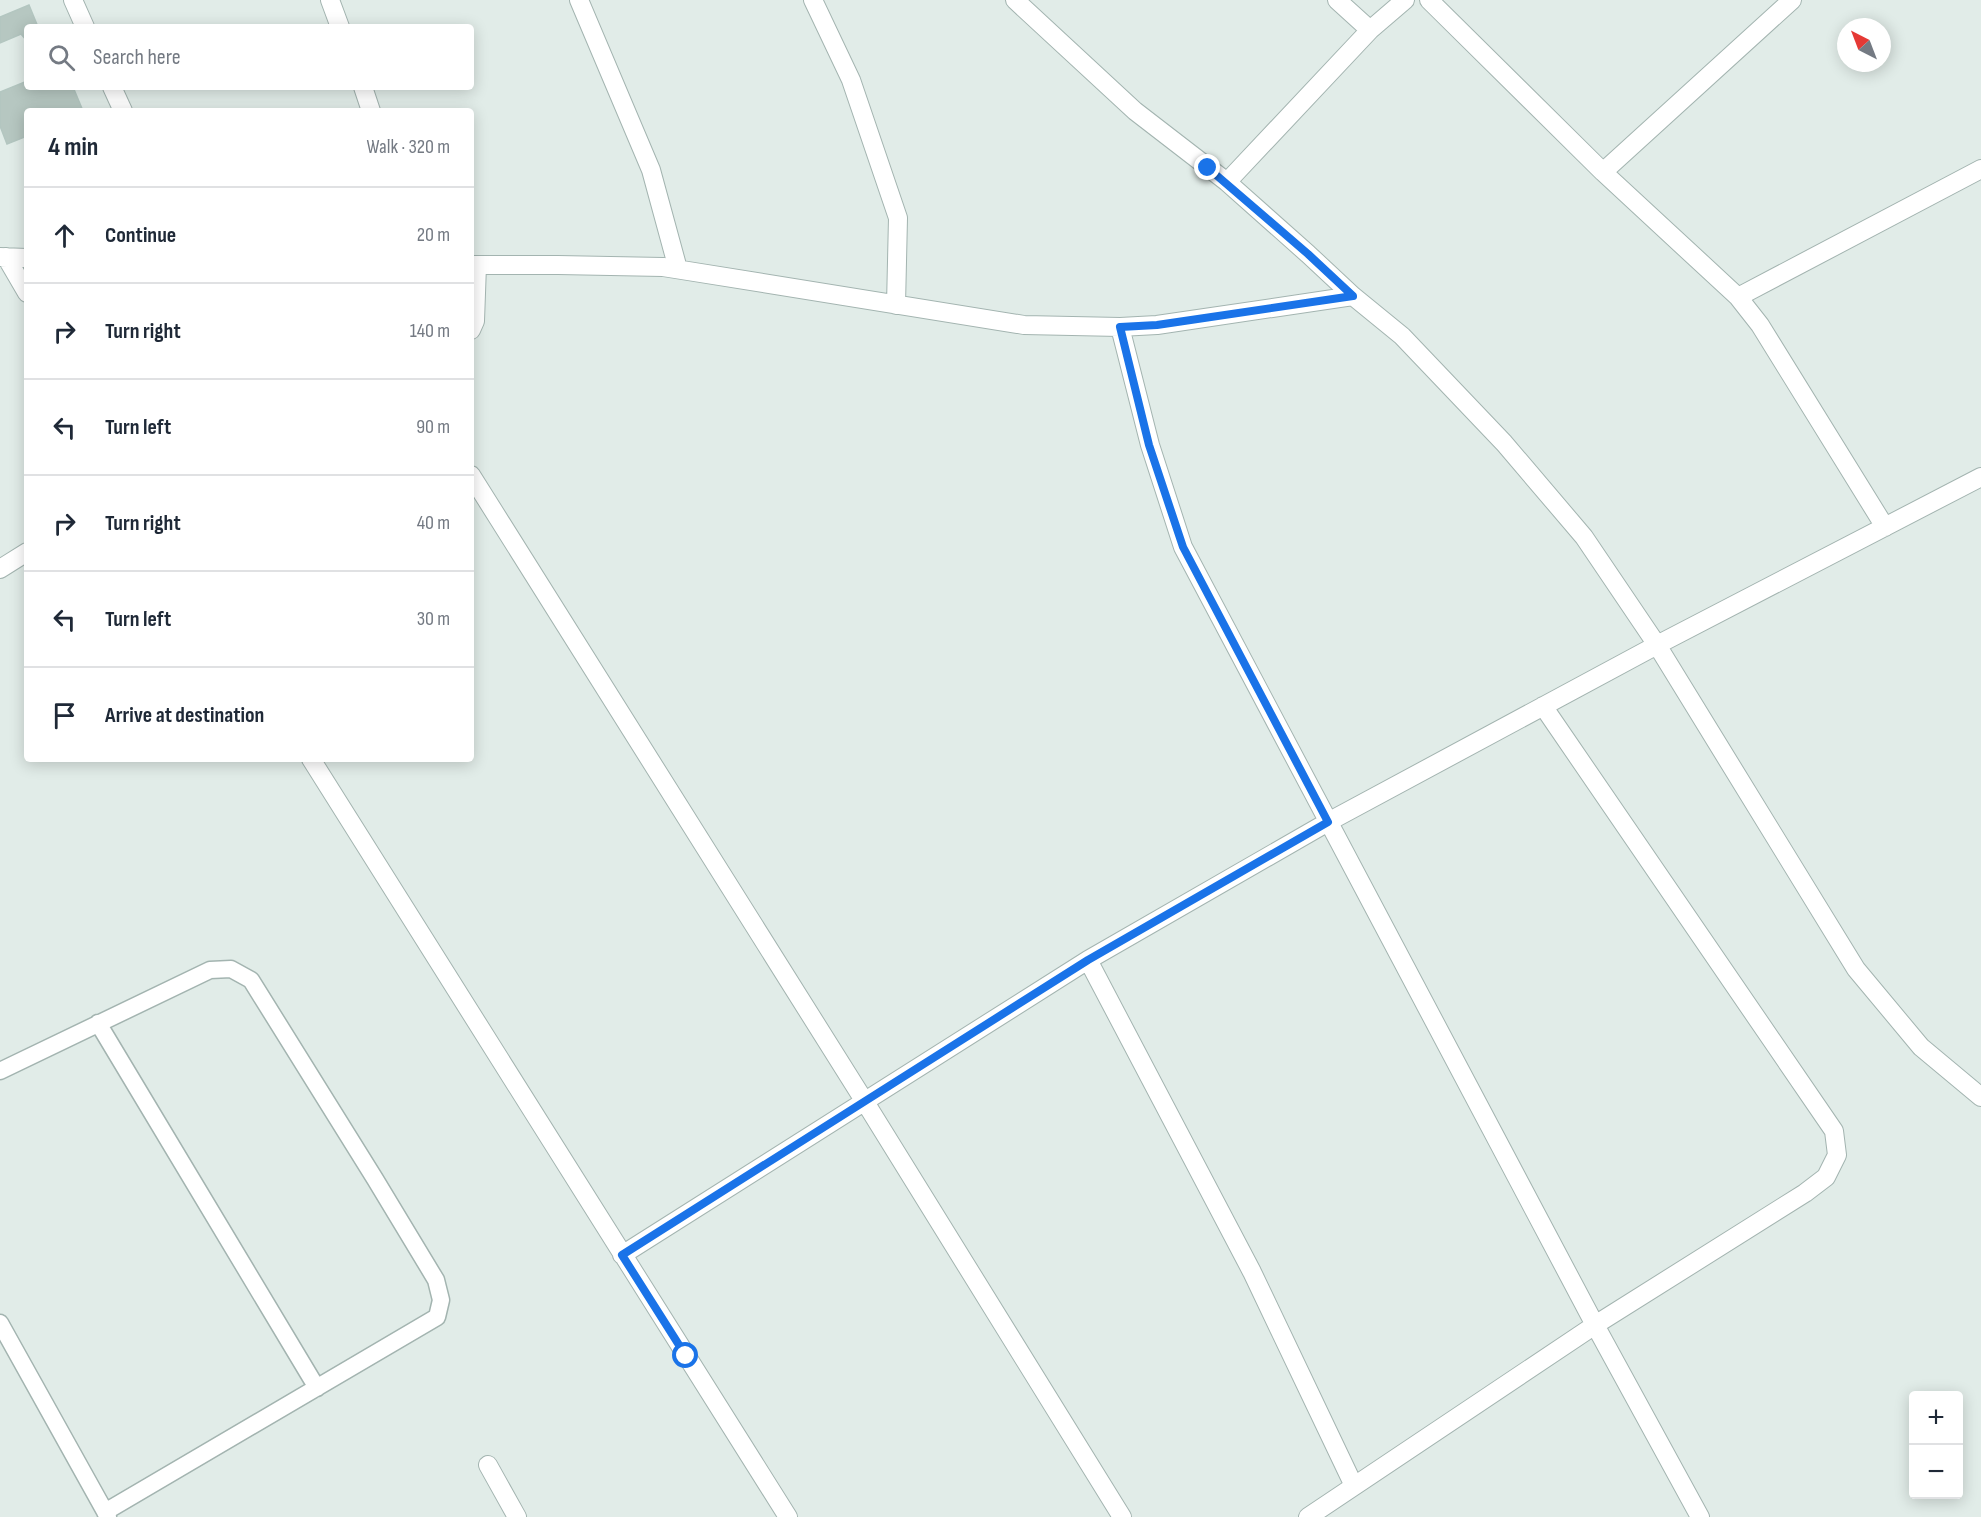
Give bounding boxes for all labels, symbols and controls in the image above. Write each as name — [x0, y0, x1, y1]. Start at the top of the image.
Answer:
north arrow — [1837, 18, 1891, 72]
search box — [24, 24, 474, 90]
icon: search — [45, 41, 78, 74]
text: Search here — [93, 44, 180, 71]
text: 4 min — [48, 132, 98, 163]
text: Walk · 320 m — [367, 135, 450, 159]
route end — [1194, 154, 1220, 180]
icon: ahead — [48, 219, 81, 252]
text: Continue — [105, 222, 176, 249]
text: 20 m — [417, 223, 450, 247]
icon: right — [48, 315, 81, 348]
text: Turn right — [105, 318, 181, 345]
text: 140 m — [410, 319, 450, 343]
icon: left — [48, 411, 81, 444]
text: Turn left — [105, 414, 171, 441]
text: 90 m — [416, 415, 450, 439]
icon: right — [48, 507, 81, 540]
text: Turn right — [105, 510, 181, 537]
text: 40 m — [417, 511, 450, 535]
icon: left — [48, 603, 81, 636]
text: Turn left — [105, 606, 171, 633]
text: 30 m — [417, 607, 450, 631]
icon: arrive — [48, 699, 81, 732]
text: Arrive at destination — [105, 702, 264, 729]
route start — [672, 1342, 698, 1368]
map controls — [1909, 1391, 1963, 1499]
button: + — [1909, 1391, 1963, 1445]
button: − — [1909, 1445, 1963, 1499]

